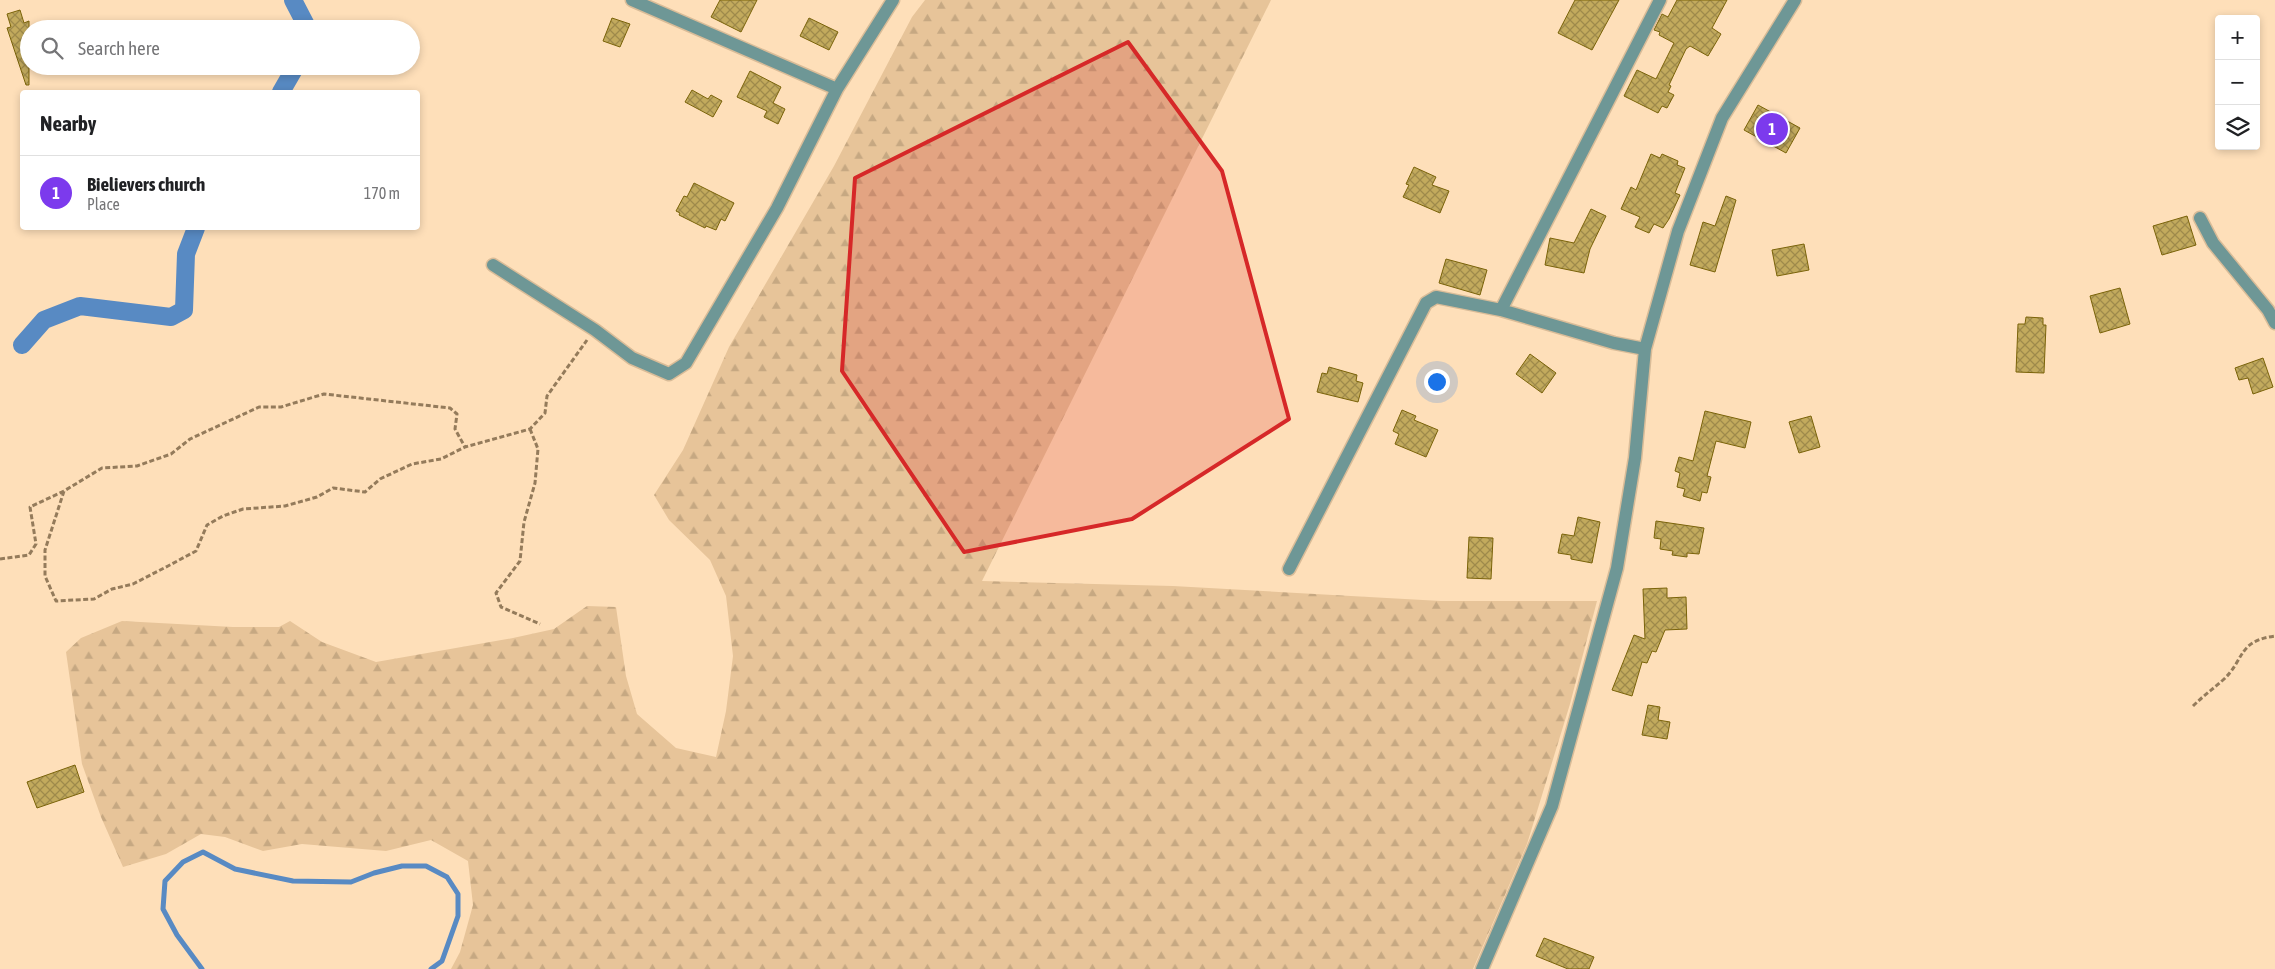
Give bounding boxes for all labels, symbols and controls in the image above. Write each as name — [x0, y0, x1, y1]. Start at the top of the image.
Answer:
map controls — [2215, 15, 2260, 150]
button: + — [2215, 15, 2260, 60]
search box — [20, 20, 420, 75]
icon: search — [38, 34, 66, 62]
text: Search here — [78, 37, 160, 59]
button: − — [2215, 60, 2260, 105]
button: layers — [2215, 105, 2260, 150]
pin: 1 — [1756, 110, 1788, 148]
text: Nearby — [40, 111, 96, 135]
text: Bielievers church — [87, 173, 205, 195]
text: 1 — [52, 184, 60, 202]
text: 170 m — [364, 184, 400, 202]
text: Place — [87, 195, 120, 213]
your location — [1424, 369, 1450, 395]

